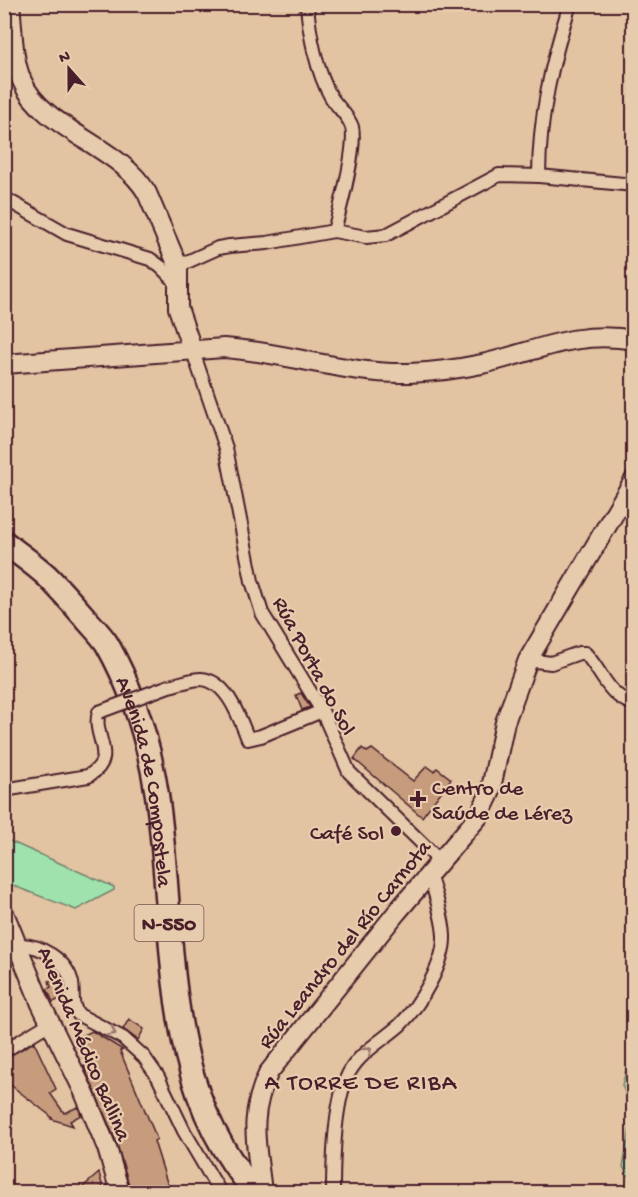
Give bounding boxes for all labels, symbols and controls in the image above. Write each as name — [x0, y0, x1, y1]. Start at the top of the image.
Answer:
north arrow — [39, 39, 99, 99]
text: N — [57, 47, 74, 69]
street label: Rúa Porta do Sol — [265, 593, 360, 741]
street label: Avenida de Compostela — [108, 673, 175, 889]
place label: Centro de Saúde de Lérez — [432, 777, 573, 828]
marker: Centro de Saúde de Lérez — [409, 790, 427, 808]
place label: Café Sol — [310, 822, 384, 848]
marker: Café Sol — [389, 824, 403, 838]
street label: Rúa Leandro del Río Carnota — [254, 835, 439, 1055]
road number: N-550 — [134, 905, 204, 941]
street label: Avenida Médico Ballina — [30, 943, 135, 1146]
one-way arrow — [105, 1025, 116, 1036]
one-way arrow — [361, 1048, 372, 1059]
district label: A TORRE DE RIBA — [265, 1070, 458, 1099]

